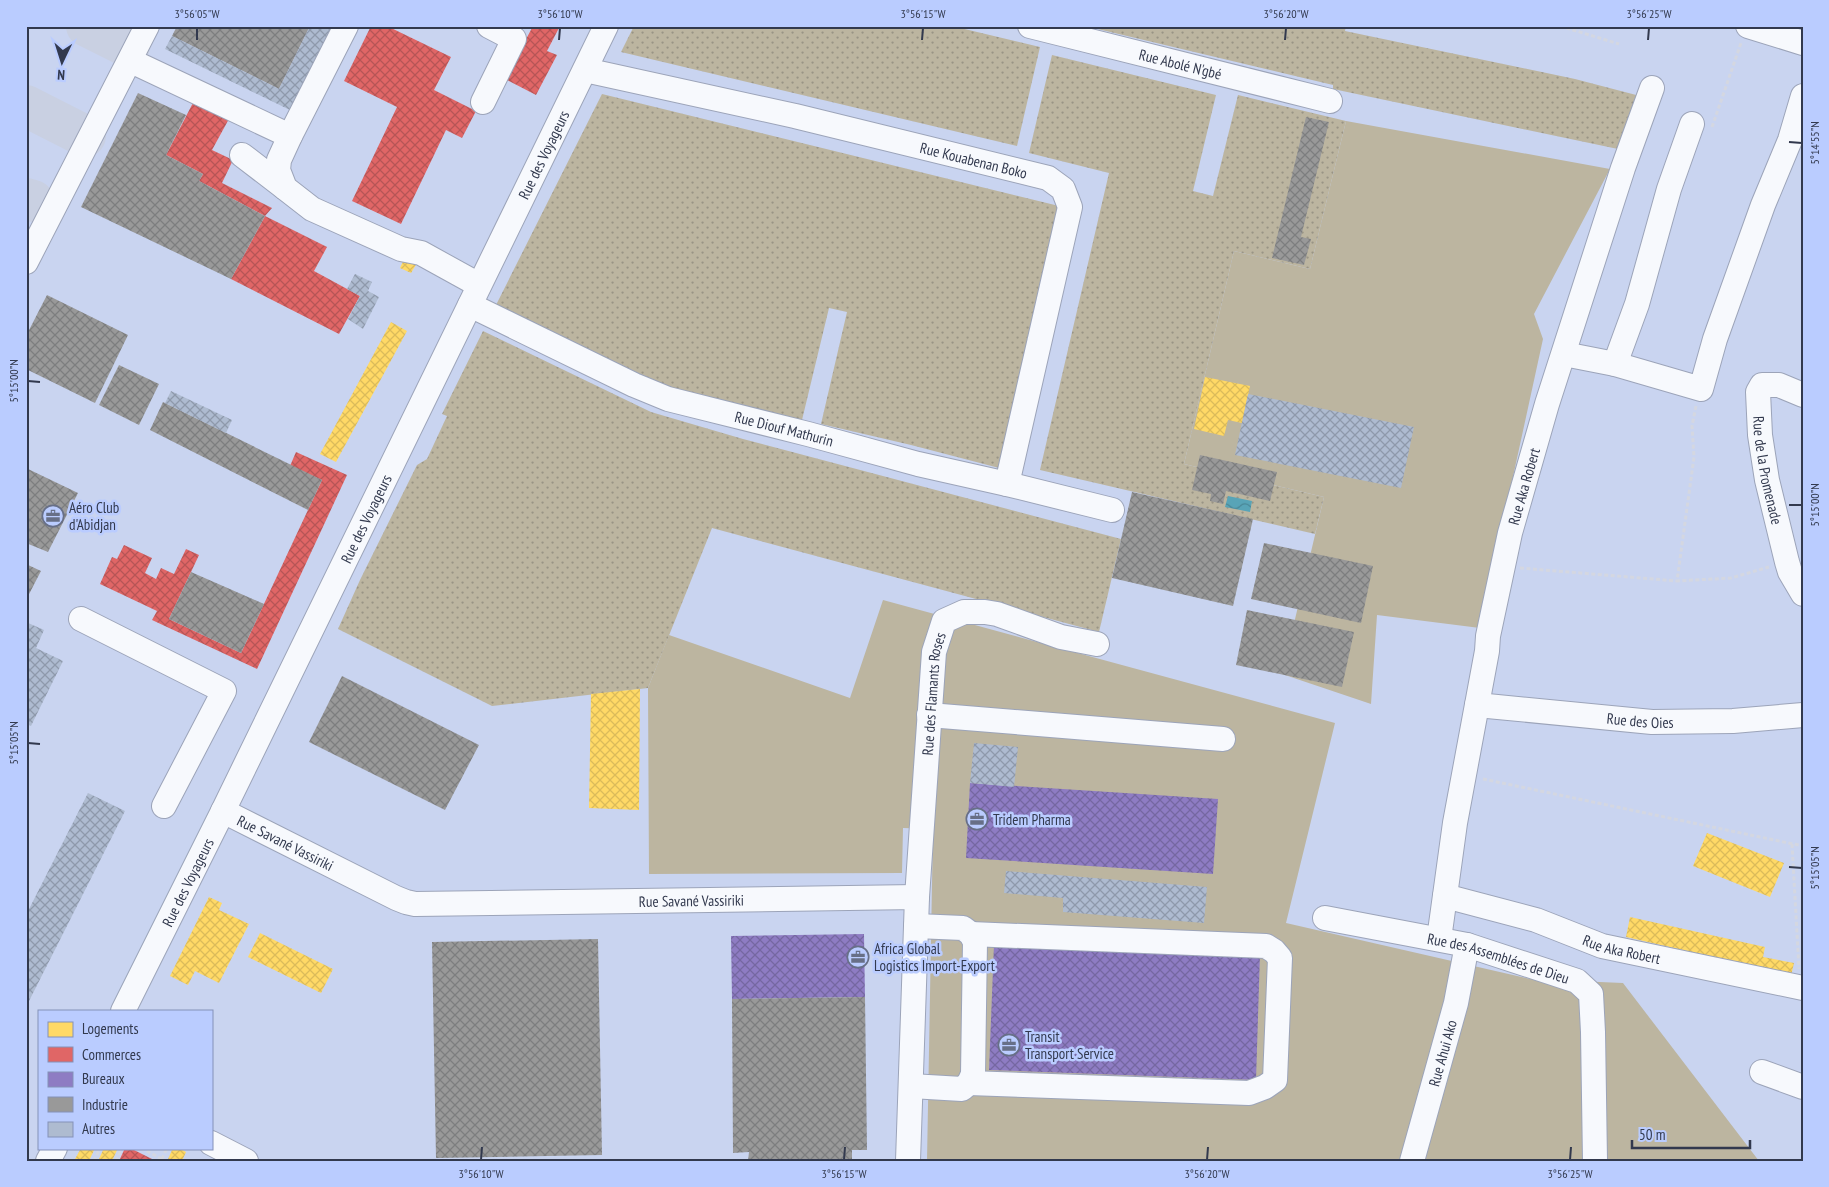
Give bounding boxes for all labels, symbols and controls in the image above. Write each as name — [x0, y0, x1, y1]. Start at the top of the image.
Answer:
text: 3°56'05"W — [174, 6, 220, 21]
text: 3°56'10"W — [537, 6, 583, 21]
text: 3°56'15"W — [900, 6, 946, 21]
text: 3°56'20"W — [1263, 6, 1309, 21]
text: 3°56'25"W — [1626, 6, 1672, 21]
north arrow — [38, 38, 88, 88]
street label: Rue Abolé N'gbé — [1137, 44, 1224, 83]
text: N — [57, 66, 65, 84]
street label: Rue des Voyageurs — [514, 107, 573, 202]
text: 5°14'55"N — [1807, 121, 1822, 165]
street label: Rue Kouabenan Boko — [918, 138, 1029, 182]
text: 5°15'00"N — [6, 359, 21, 403]
street label: Rue Diouf Mathurin — [733, 407, 836, 450]
street label: Rue de la Promenade — [1750, 415, 1787, 526]
street label: Rue Aka Robert — [1503, 446, 1543, 527]
street label: Rue des Voyageurs — [336, 471, 395, 566]
text: 5°15'00"N — [1807, 483, 1822, 527]
place label: Aéro Club d'Abidjan — [69, 498, 119, 534]
office icon: Aéro Club d'Abidjan — [41, 504, 65, 528]
street label: Rue des Flamants Roses — [917, 630, 949, 756]
street label: Rue des Oies — [1606, 708, 1674, 732]
text: 5°15'05"N — [6, 721, 21, 765]
office icon: Tridem Pharma — [965, 807, 989, 831]
street label: Rue Savané Vassiriki — [234, 810, 337, 875]
place label: Tridem Pharma — [993, 810, 1071, 829]
street label: Rue des Voyageurs — [157, 835, 217, 930]
text: 5°15'05"N — [1807, 846, 1822, 890]
street label: Rue Savané Vassiriki — [639, 890, 744, 910]
street label: Rue des Assemblées de Dieu — [1426, 928, 1572, 987]
street label: Rue Aka Robert — [1580, 930, 1662, 967]
place label: Africa Global Logistics Import-Export — [874, 939, 995, 975]
office icon: Africa Global Logistics Import-Export — [846, 945, 870, 969]
legend — [38, 1010, 212, 1150]
street label: Rue Ahui Ako — [1424, 1018, 1460, 1089]
text: Logements — [82, 1019, 138, 1038]
place label: Transit Transport Service — [1025, 1027, 1114, 1063]
office icon: Transit Transport Service — [997, 1033, 1021, 1057]
text: Commerces — [82, 1045, 141, 1064]
text: Bureaux — [82, 1069, 125, 1088]
text: Industrie — [82, 1095, 128, 1114]
scale bar — [1632, 1117, 1749, 1149]
text: Autres — [82, 1119, 115, 1138]
text: 50 m — [1639, 1125, 1665, 1144]
text: 3°56'10"W — [458, 1166, 504, 1181]
text: 3°56'15"W — [821, 1166, 867, 1181]
text: 3°56'20"W — [1184, 1166, 1230, 1181]
text: 3°56'25"W — [1547, 1166, 1593, 1181]

